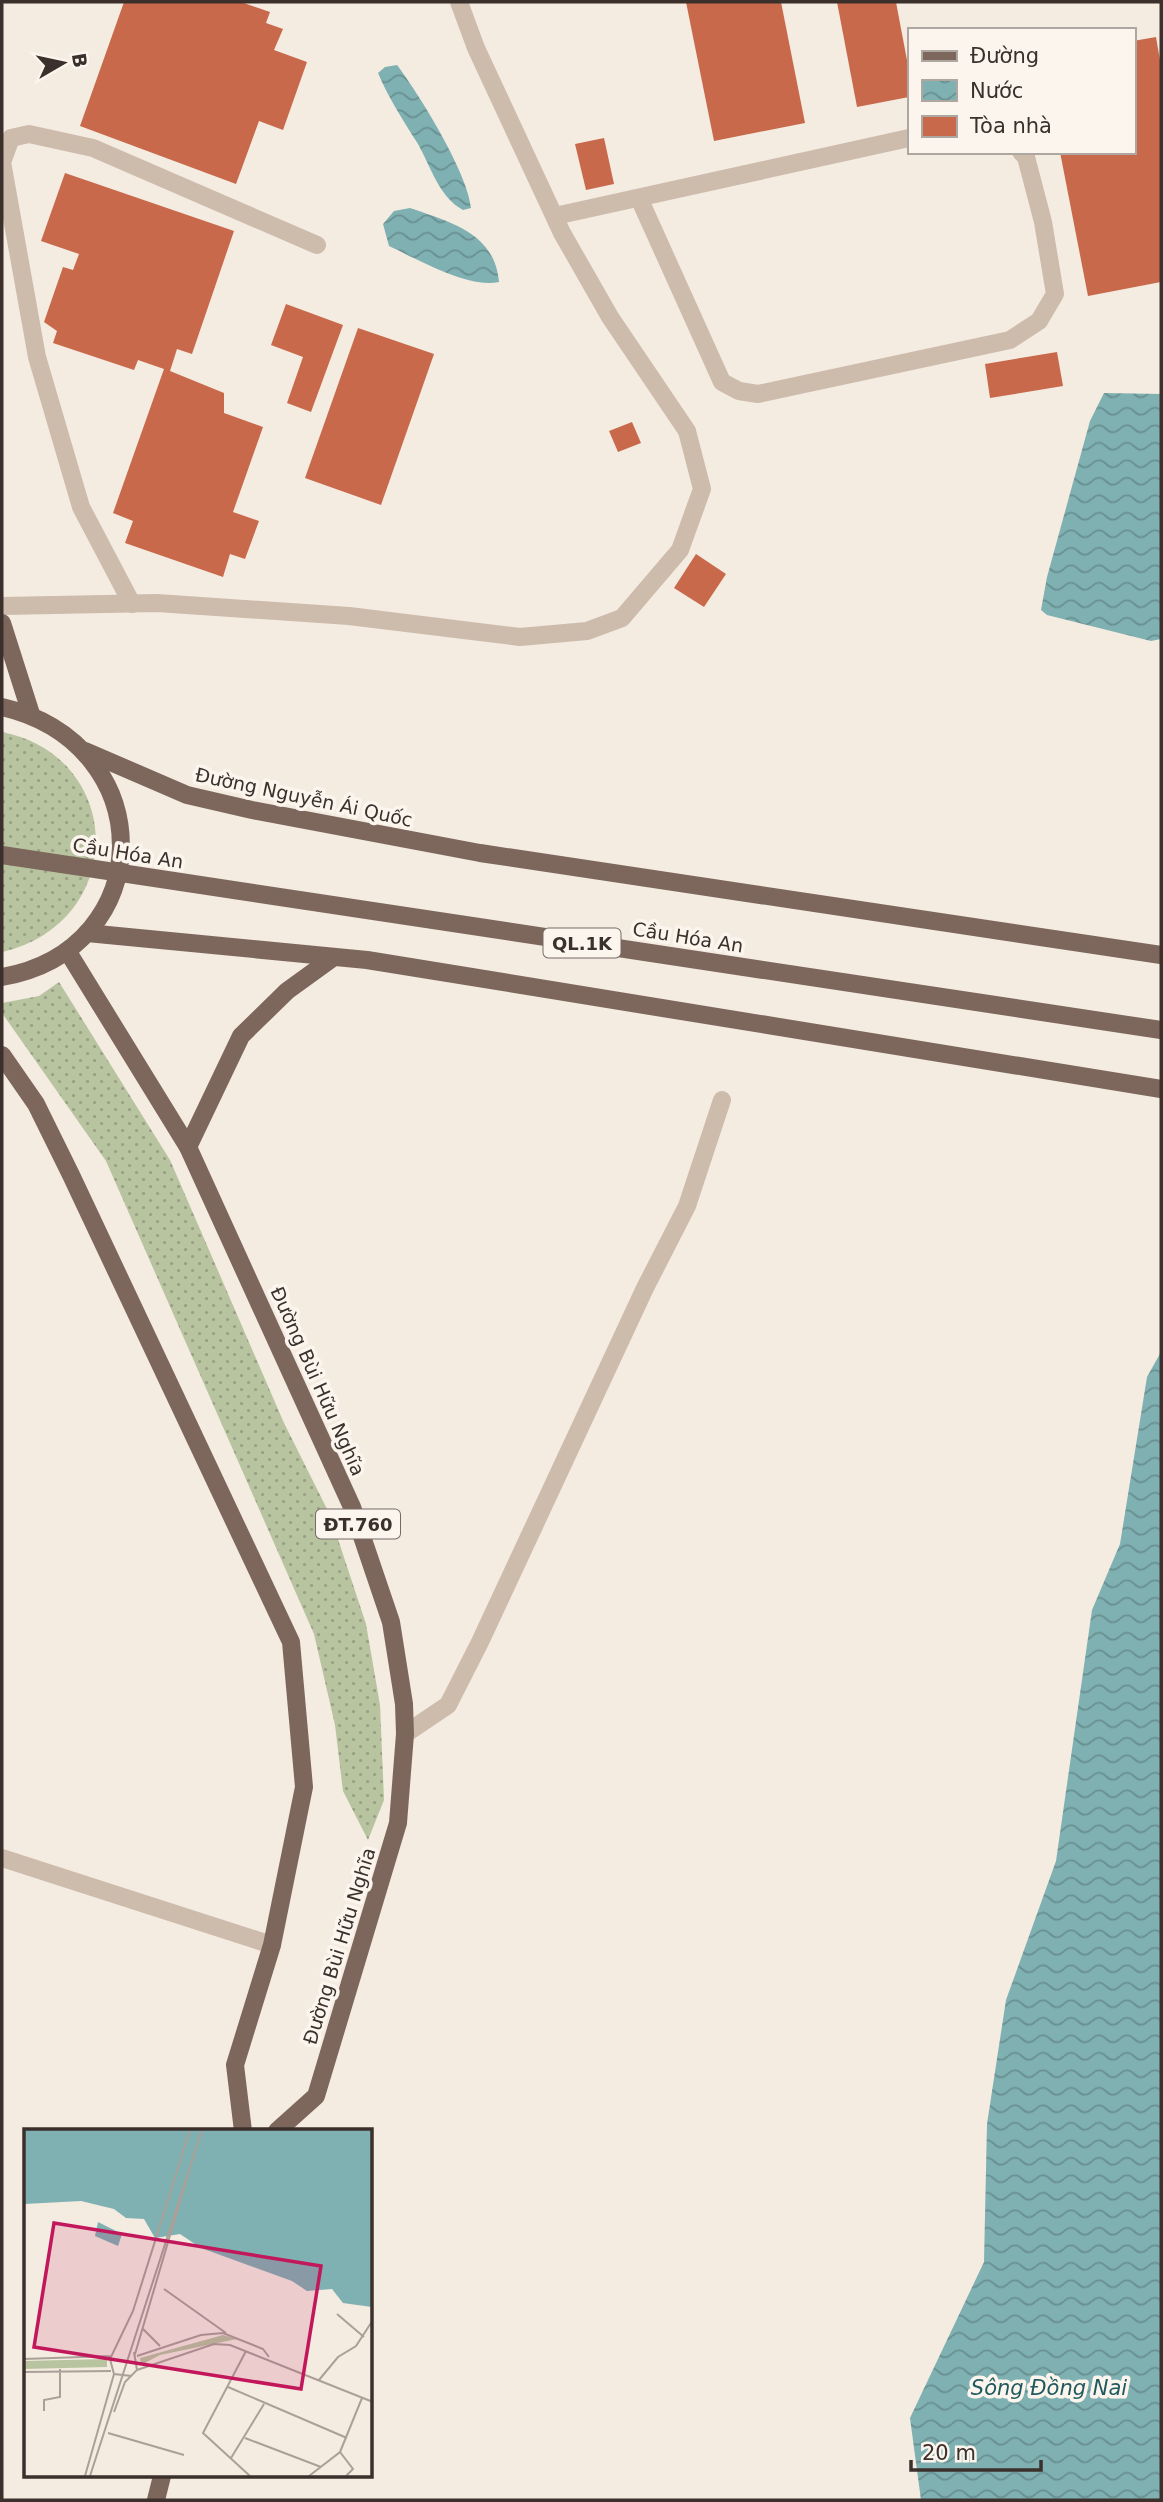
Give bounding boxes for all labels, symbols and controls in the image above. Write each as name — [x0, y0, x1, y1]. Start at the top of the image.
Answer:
north arrow — [28, 28, 98, 98]
legend — [908, 28, 1135, 154]
text: Đường — [970, 44, 1039, 68]
text: B — [68, 51, 92, 69]
text: Nước — [970, 79, 1023, 103]
text: Tòa nhà — [969, 114, 1052, 138]
street label: Đường Nguyễn Ái Quốc — [194, 763, 414, 831]
street label: Cầu Hóa An — [71, 833, 185, 873]
street label: Cầu Hóa An — [631, 917, 745, 957]
road number: QL.1K — [544, 928, 620, 958]
street label: Đường Bùi Hữu Nghĩa — [266, 1283, 370, 1479]
road number: ĐT.760 — [316, 1510, 400, 1539]
street label: Đường Bùi Hữu Nghĩa — [299, 1845, 379, 2047]
inset map — [24, 2129, 373, 2478]
water label: Sông Đồng Nai — [971, 2376, 1127, 2400]
scale bar — [911, 2428, 1040, 2472]
text: 20 m — [922, 2441, 976, 2465]

